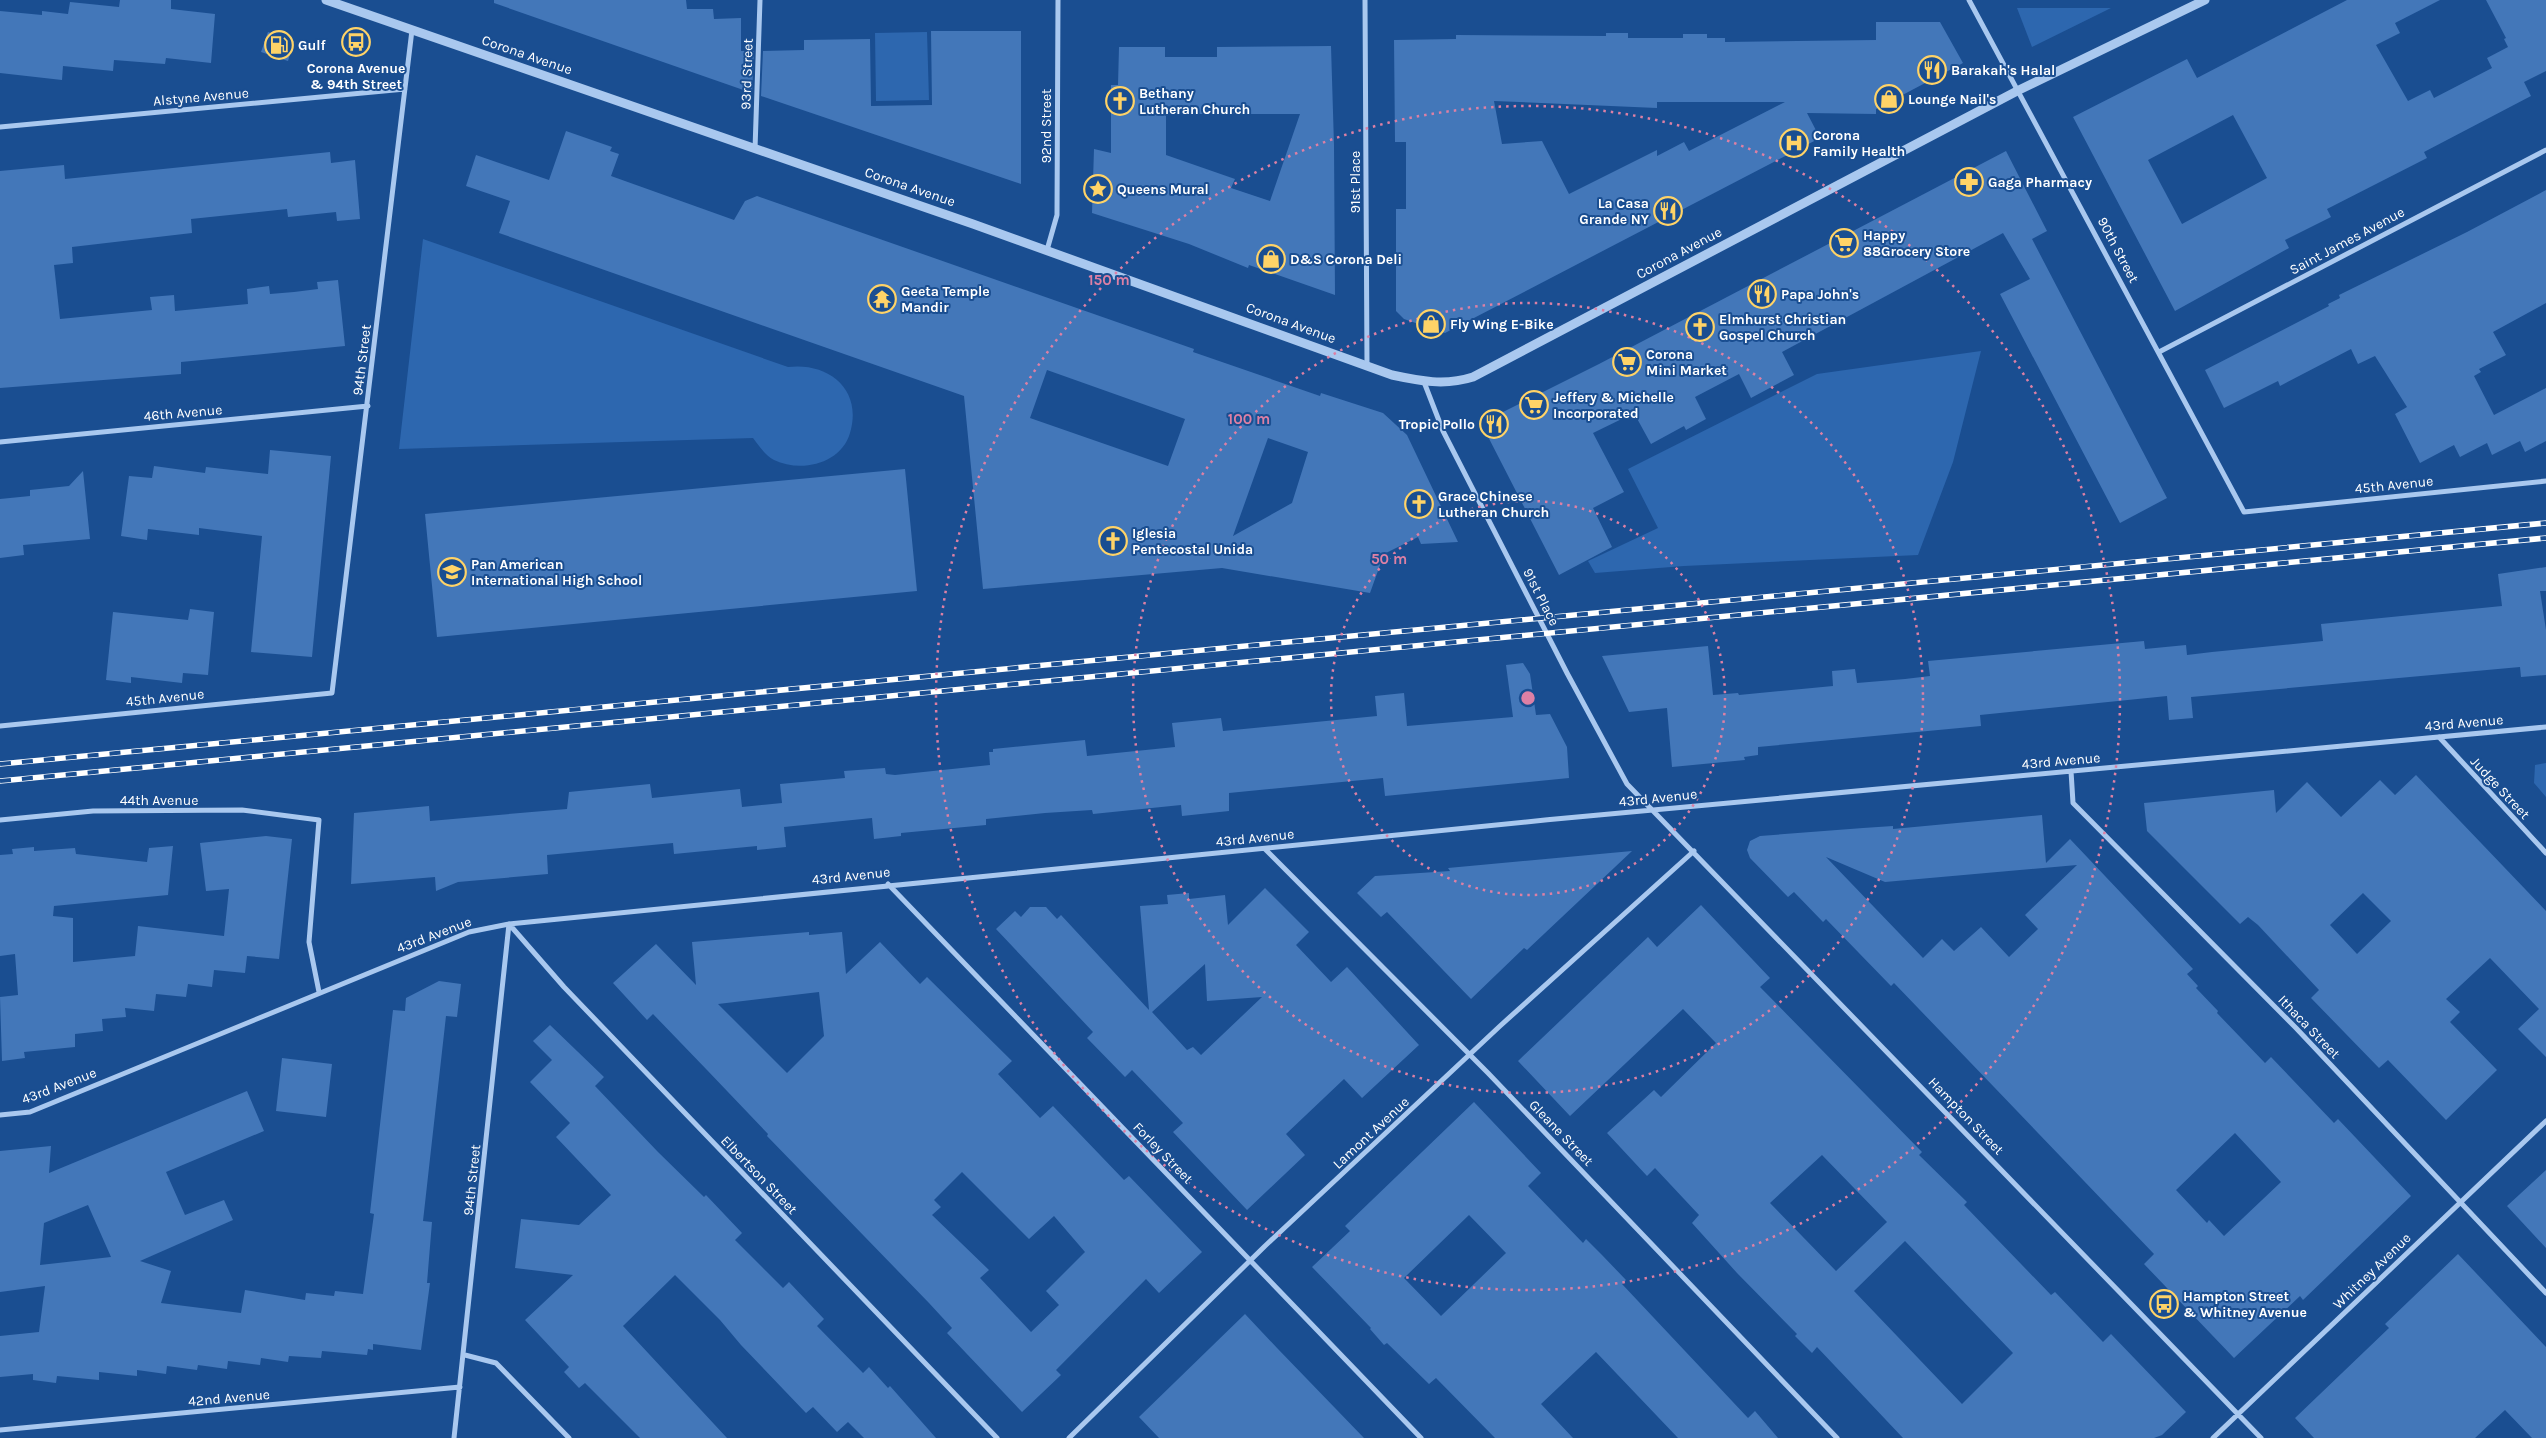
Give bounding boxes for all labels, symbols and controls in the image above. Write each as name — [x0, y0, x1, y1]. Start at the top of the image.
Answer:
bus stop icon: Corona Avenue & 94th Street — [341, 27, 371, 57]
fuel station icon: Gulf — [264, 30, 294, 60]
street label: Corona Avenue — [480, 32, 574, 78]
place label: Gulf — [298, 37, 327, 54]
street label: 93rd Street — [737, 38, 757, 110]
restaurant icon: Barakah's Halal — [1917, 55, 1947, 85]
place label: Corona Avenue & 94th Street — [307, 60, 405, 93]
place label: Barakah's Halal — [1951, 62, 2055, 79]
street label: Alstyne Avenue — [152, 84, 250, 110]
shop icon: Lounge Nail's — [1874, 84, 1904, 114]
place label: Bethany Lutheran Church — [1139, 85, 1250, 118]
church icon: Bethany Lutheran Church — [1105, 86, 1135, 116]
street label: 92nd Street — [1038, 89, 1055, 163]
place label: Lounge Nail's — [1908, 91, 1996, 108]
place label: Corona Family Health — [1813, 127, 1905, 160]
hospital icon: Corona Family Health — [1779, 128, 1809, 158]
street label: 91st Place — [1347, 151, 1364, 213]
street label: Corona Avenue — [863, 164, 957, 210]
pharmacy icon: Gaga Pharmacy — [1954, 167, 1984, 197]
place icon: Queens Mural — [1083, 174, 1113, 204]
place label: Gaga Pharmacy — [1988, 174, 2092, 191]
place label: Queens Mural — [1117, 181, 1209, 198]
place label: La Casa Grande NY — [1579, 195, 1650, 228]
restaurant icon: La Casa Grande NY — [1653, 196, 1683, 226]
street label: Saint James Avenue — [2287, 204, 2407, 278]
street label: 90th Street — [2094, 214, 2142, 286]
street label: Corona Avenue — [1633, 223, 1725, 283]
place label: Happy 88Grocery Store — [1863, 227, 1970, 260]
supermarket icon: Happy 88Grocery Store — [1829, 228, 1859, 258]
shop icon: D&S Corona Deli — [1256, 244, 1286, 274]
place label: D&S Corona Deli — [1290, 251, 1402, 268]
text: 150 m — [1088, 271, 1130, 289]
restaurant icon: Papa John's — [1747, 279, 1777, 309]
place label: Geeta Temple Mandir — [901, 283, 990, 316]
temple icon: Geeta Temple Mandir — [867, 284, 897, 314]
place label: Papa John's — [1781, 286, 1859, 303]
street label: Corona Avenue — [1244, 299, 1338, 347]
shop icon: Fly Wing E-Bike — [1416, 309, 1446, 339]
place label: Elmhurst Christian Gospel Church — [1719, 311, 1846, 344]
church icon: Elmhurst Christian Gospel Church — [1685, 312, 1715, 342]
place label: Fly Wing E-Bike — [1450, 316, 1554, 333]
street label: 94th Street — [349, 324, 375, 396]
place label: Corona Mini Market — [1646, 346, 1727, 379]
supermarket icon: Corona Mini Market — [1612, 347, 1642, 377]
place label: Jeffery & Michelle Incorporated — [1553, 389, 1674, 422]
supermarket icon: Jeffery & Michelle Incorporated — [1519, 390, 1549, 420]
street label: 46th Avenue — [143, 401, 223, 425]
restaurant icon: Tropic Pollo — [1479, 409, 1509, 439]
text: 100 m — [1228, 410, 1270, 428]
place label: Tropic Pollo — [1399, 416, 1475, 433]
street label: 45th Avenue — [2354, 472, 2434, 498]
place label: Grace Chinese Lutheran Church — [1438, 488, 1549, 521]
church icon: Grace Chinese Lutheran Church — [1404, 489, 1434, 519]
place label: Iglesia Pentecostal Unida — [1132, 525, 1253, 558]
church icon: Iglesia Pentecostal Unida — [1098, 526, 1128, 556]
text: 50 m — [1371, 550, 1407, 568]
place label: Pan American International High School — [471, 556, 642, 589]
school or university icon: Pan American International High School — [437, 557, 467, 587]
street label: 91st Place — [1519, 565, 1563, 629]
street label: 45th Avenue — [125, 685, 205, 711]
centre of rings — [1519, 689, 1537, 707]
street label: 43rd Avenue — [2424, 711, 2504, 735]
street label: 43rd Avenue — [2021, 749, 2101, 773]
street label: Judge Street — [2467, 753, 2533, 823]
street label: 43rd Avenue — [1618, 785, 1698, 811]
street label: 44th Avenue — [120, 792, 198, 809]
street label: 43rd Avenue — [1215, 825, 1295, 851]
street label: 43rd Avenue — [811, 863, 891, 889]
street label: 43rd Avenue — [394, 913, 474, 957]
street label: Ithaca Street — [2274, 992, 2344, 1062]
street label: 43rd Avenue — [19, 1064, 99, 1108]
street label: Hampton Street — [1925, 1074, 2007, 1158]
street label: Lamont Avenue — [1329, 1093, 1413, 1173]
street label: Gleane Street — [1525, 1096, 1597, 1170]
street label: Forley Street — [1129, 1119, 1197, 1187]
street label: Elbertson Street — [717, 1132, 801, 1218]
street label: 94th Street — [460, 1144, 484, 1216]
street label: Whitney Avenue — [2329, 1229, 2415, 1313]
place label: Hampton Street & Whitney Avenue — [2183, 1288, 2307, 1321]
bus stop icon: Hampton Street & Whitney Avenue — [2149, 1289, 2179, 1319]
street label: 42nd Avenue — [187, 1386, 271, 1410]

